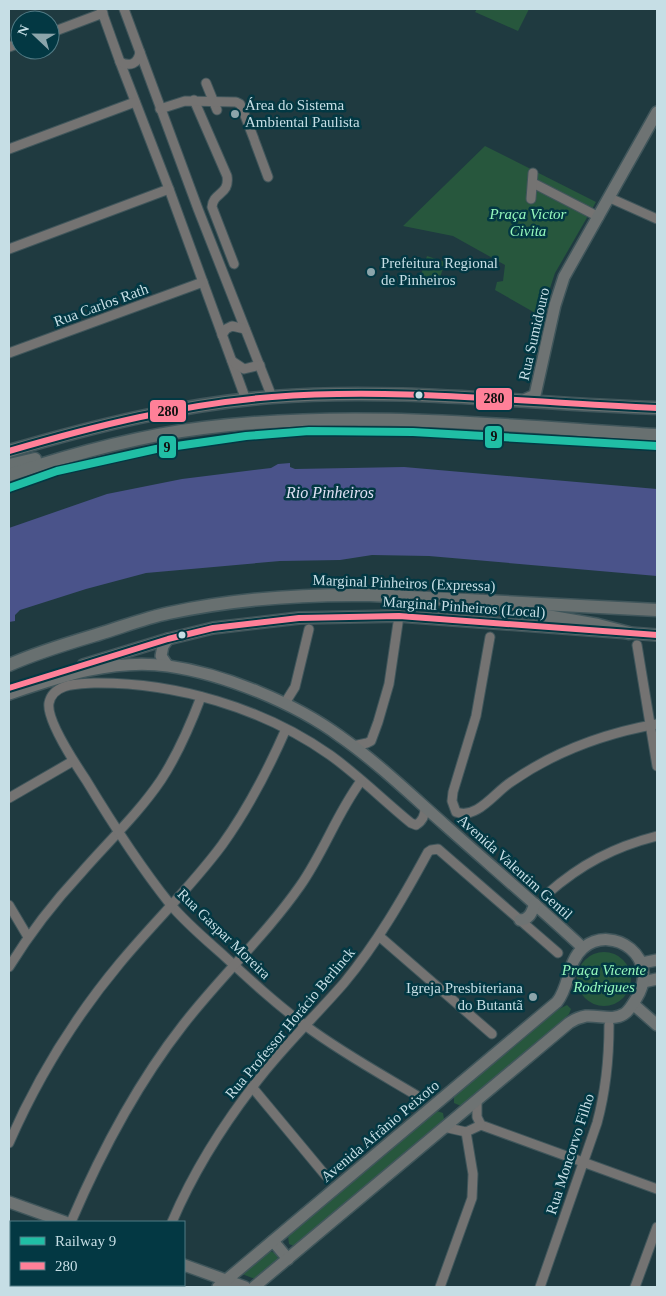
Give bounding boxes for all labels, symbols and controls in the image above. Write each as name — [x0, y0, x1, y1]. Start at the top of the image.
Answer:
north arrow — [10, 10, 60, 60]
text: N — [15, 23, 32, 38]
place label: Área do Sistema Ambiental Paulista — [245, 97, 360, 130]
marker: Área do Sistema Ambiental Paulista — [229, 108, 241, 120]
park label: Praça Victor Civita — [489, 206, 567, 239]
place label: Prefeitura Regional de Pinheiros — [381, 255, 498, 288]
marker: Prefeitura Regional de Pinheiros — [365, 266, 377, 278]
street label: Rua Carlos Rath — [52, 280, 151, 329]
street label: Rua Sumidouro — [516, 286, 552, 382]
line badge: 280 — [475, 387, 513, 411]
unlabelled marker — [414, 390, 424, 400]
text: 280 — [484, 391, 505, 406]
line badge: 280 — [149, 399, 187, 423]
text: 280 — [158, 404, 179, 419]
line badge: 9 — [484, 425, 503, 449]
text: 9 — [491, 429, 498, 444]
line badge: 9 — [158, 435, 177, 459]
text: 9 — [164, 440, 171, 455]
water label: Rio Pinheiros — [285, 484, 374, 501]
street label: Marginal Pinheiros (Expressa) — [312, 572, 496, 595]
street label: Marginal Pinheiros (Local) — [382, 593, 546, 622]
unlabelled marker — [177, 630, 187, 640]
street label: Avenida Valentim Gentil — [454, 811, 576, 923]
street label: Rua Gaspar Moreira — [174, 886, 274, 983]
street label: Rua Professor Horácio Berlinck — [222, 944, 358, 1102]
park label: Praça Vicente Rodrigues — [561, 962, 646, 995]
place label: Igreja Presbiteriana do Butantã — [406, 980, 523, 1013]
marker: Igreja Presbiteriana do Butantã — [527, 991, 539, 1003]
street label: Avenida Afrânio Peixoto — [318, 1077, 442, 1185]
street label: Rua Moncorvo Filho — [543, 1092, 597, 1216]
legend — [10, 1221, 185, 1286]
text: Railway 9 — [55, 1233, 116, 1249]
text: 280 — [55, 1258, 78, 1274]

